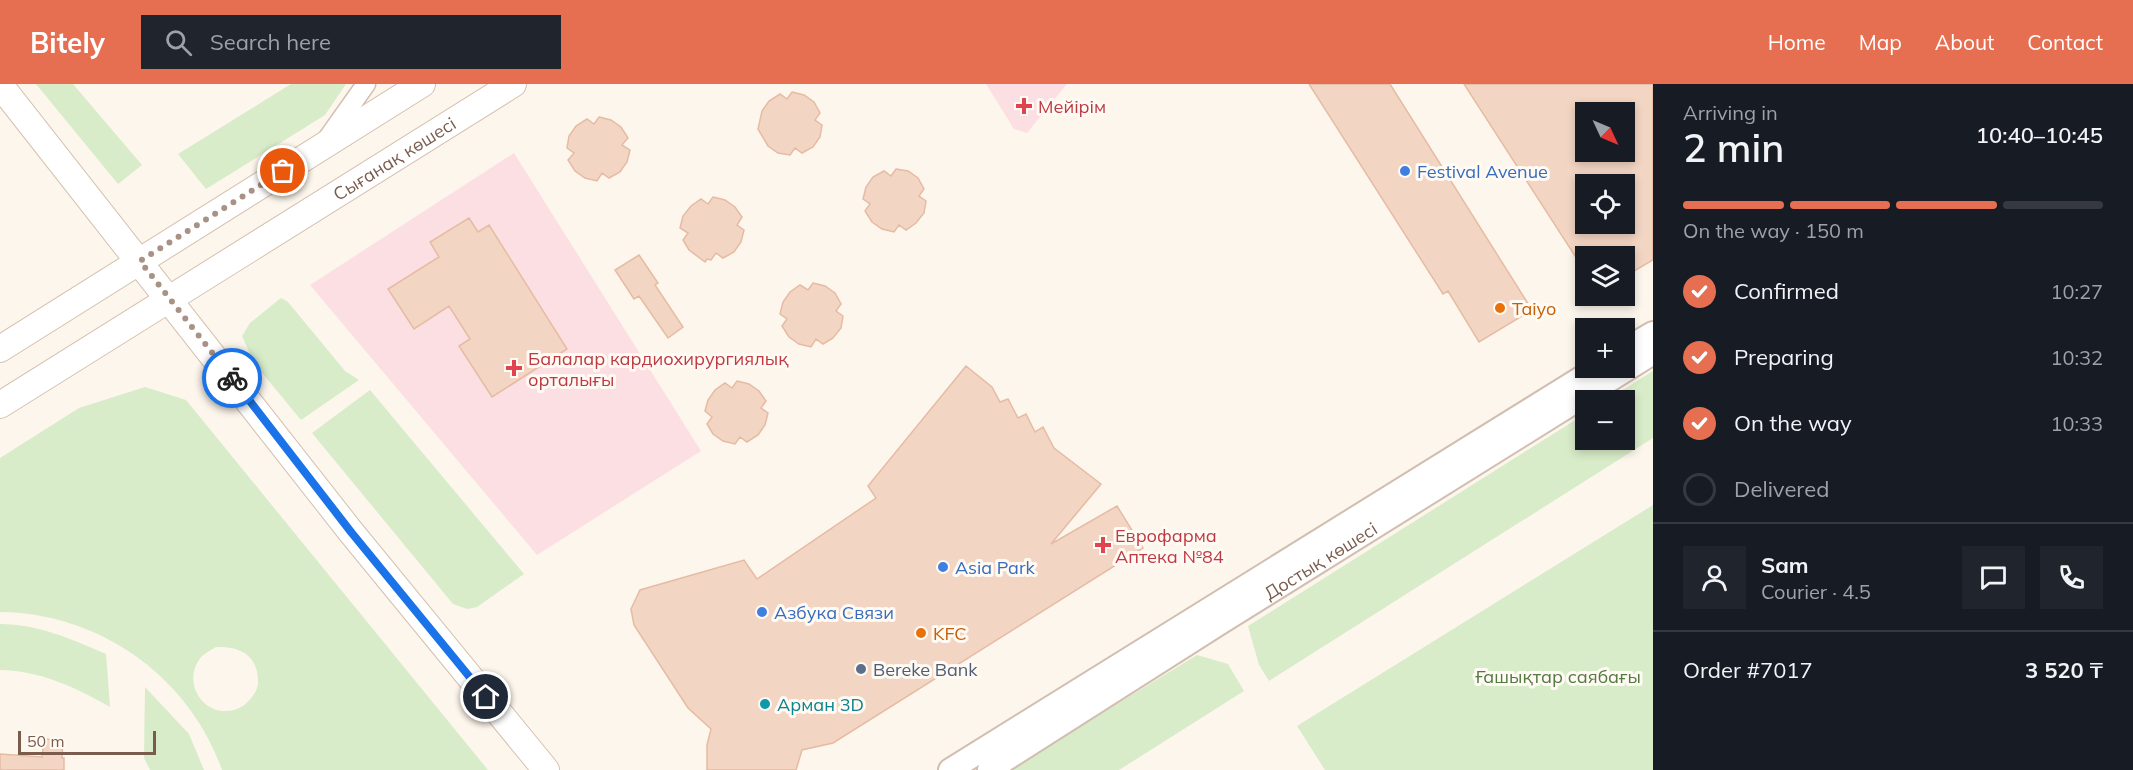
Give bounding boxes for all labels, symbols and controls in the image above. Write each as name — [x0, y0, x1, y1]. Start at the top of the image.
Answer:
search box — [141, 15, 561, 69]
text: Bitely — [30, 25, 105, 60]
icon: search — [162, 26, 195, 59]
text: Search here — [210, 28, 331, 56]
text: Home — [1768, 29, 1826, 55]
text: Map — [1859, 29, 1902, 55]
text: About — [1935, 29, 1994, 55]
text: Contact — [2027, 29, 2103, 55]
place label: Мейірім — [1038, 95, 1106, 118]
marker: Мейірім — [1015, 97, 1033, 115]
text: Arriving in — [1683, 100, 1778, 125]
north arrow — [1575, 102, 1635, 162]
map controls — [1575, 102, 1635, 450]
street label: Сығанақ көшесі — [329, 111, 460, 205]
text: 10:40–10:45 — [1976, 121, 2103, 149]
text: 2 min — [1683, 123, 1784, 172]
pin — [257, 145, 308, 196]
icon: bag — [266, 154, 299, 187]
place label: Festival Avenue — [1417, 160, 1548, 183]
marker: Festival Avenue — [1398, 164, 1412, 178]
button: locate — [1575, 174, 1635, 234]
text: On the way · 150 m — [1683, 218, 1864, 243]
button: layers — [1575, 246, 1635, 306]
icon: check — [1683, 275, 1716, 308]
text: Confirmed — [1734, 277, 1839, 305]
text: 10:27 — [2050, 279, 2103, 304]
place label: Taiyo — [1512, 297, 1556, 320]
marker: Taiyo — [1493, 301, 1507, 315]
button: + — [1575, 318, 1635, 378]
icon: check — [1683, 341, 1716, 374]
text: Preparing — [1734, 343, 1834, 371]
text: 10:32 — [2050, 345, 2103, 370]
place label: Балалар кардиохирургиялық орталығы — [528, 347, 789, 391]
courier — [202, 348, 262, 408]
marker: Балалар кардиохирургиялық орталығы — [505, 359, 523, 377]
icon: bike — [216, 362, 249, 395]
button: − — [1575, 390, 1635, 450]
icon: check — [1683, 407, 1716, 440]
text: On the way — [1734, 409, 1852, 437]
text: 10:33 — [2050, 411, 2103, 436]
text: Delivered — [1734, 475, 1829, 503]
street label: Достық көшесі — [1259, 517, 1381, 604]
place label: Еврофарма Аптека №84 — [1115, 524, 1224, 568]
marker: Еврофарма Аптека №84 — [1096, 538, 1110, 552]
button: person — [1683, 546, 1746, 609]
button: chat — [1962, 546, 2025, 609]
button: phone — [2040, 546, 2103, 609]
text: Sam — [1761, 551, 1809, 579]
place label: Asia Park — [955, 556, 1035, 579]
marker: Asia Park — [936, 560, 950, 574]
text: Courier · 4.5 — [1761, 579, 1871, 604]
place label: Азбука Связи — [774, 601, 894, 624]
marker: Азбука Связи — [755, 605, 769, 619]
place label: KFC — [933, 622, 967, 645]
marker: KFC — [914, 626, 928, 640]
text: Order #7017 — [1683, 656, 1813, 684]
text: 3 520 ₸ — [2025, 656, 2103, 684]
place label: Bereke Bank — [873, 658, 978, 681]
marker: Bereke Bank — [854, 662, 868, 676]
park label: Ғашықтар саябағы — [1475, 665, 1641, 688]
pin — [460, 671, 511, 722]
icon: home — [469, 680, 502, 713]
place label: Арман 3D — [777, 693, 864, 716]
marker: Арман 3D — [758, 697, 772, 711]
scale bar — [18, 728, 156, 756]
text: 50 m — [27, 731, 64, 751]

